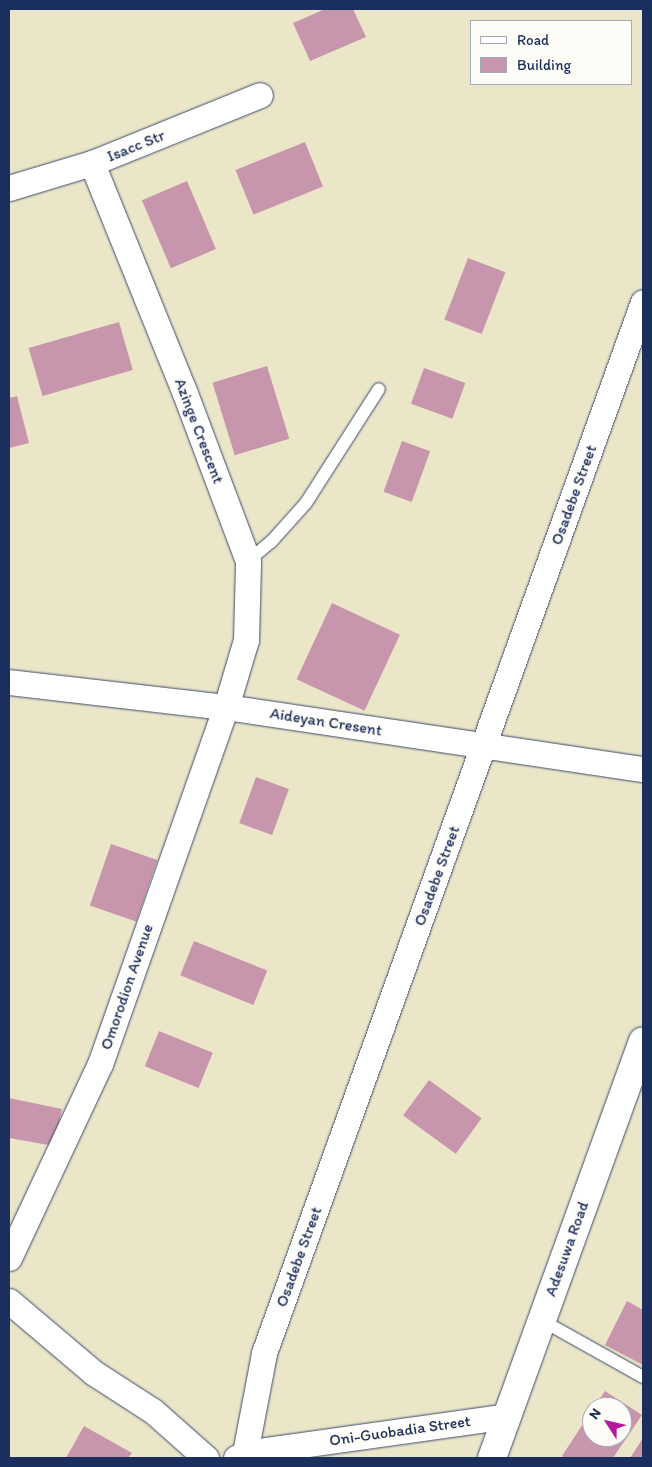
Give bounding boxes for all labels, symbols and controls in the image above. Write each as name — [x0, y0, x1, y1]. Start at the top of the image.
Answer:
legend — [470, 20, 632, 85]
text: Road — [517, 31, 549, 49]
text: Building — [517, 56, 571, 74]
street label: Isacc Str — [104, 126, 168, 166]
street label: Azinge Crescent — [170, 376, 228, 486]
street label: Osadebe Street — [547, 442, 601, 548]
street label: Aideyan Cresent — [269, 704, 383, 740]
street label: Osadebe Street — [410, 823, 464, 929]
street label: Omorodion Avenue — [97, 922, 157, 1052]
street label: Adesuwa Road — [541, 1199, 593, 1299]
street label: Osadebe Street — [272, 1204, 326, 1310]
north arrow — [582, 1397, 632, 1447]
text: N — [585, 1405, 605, 1422]
street label: Oni-Guobadia Street — [328, 1412, 472, 1450]

